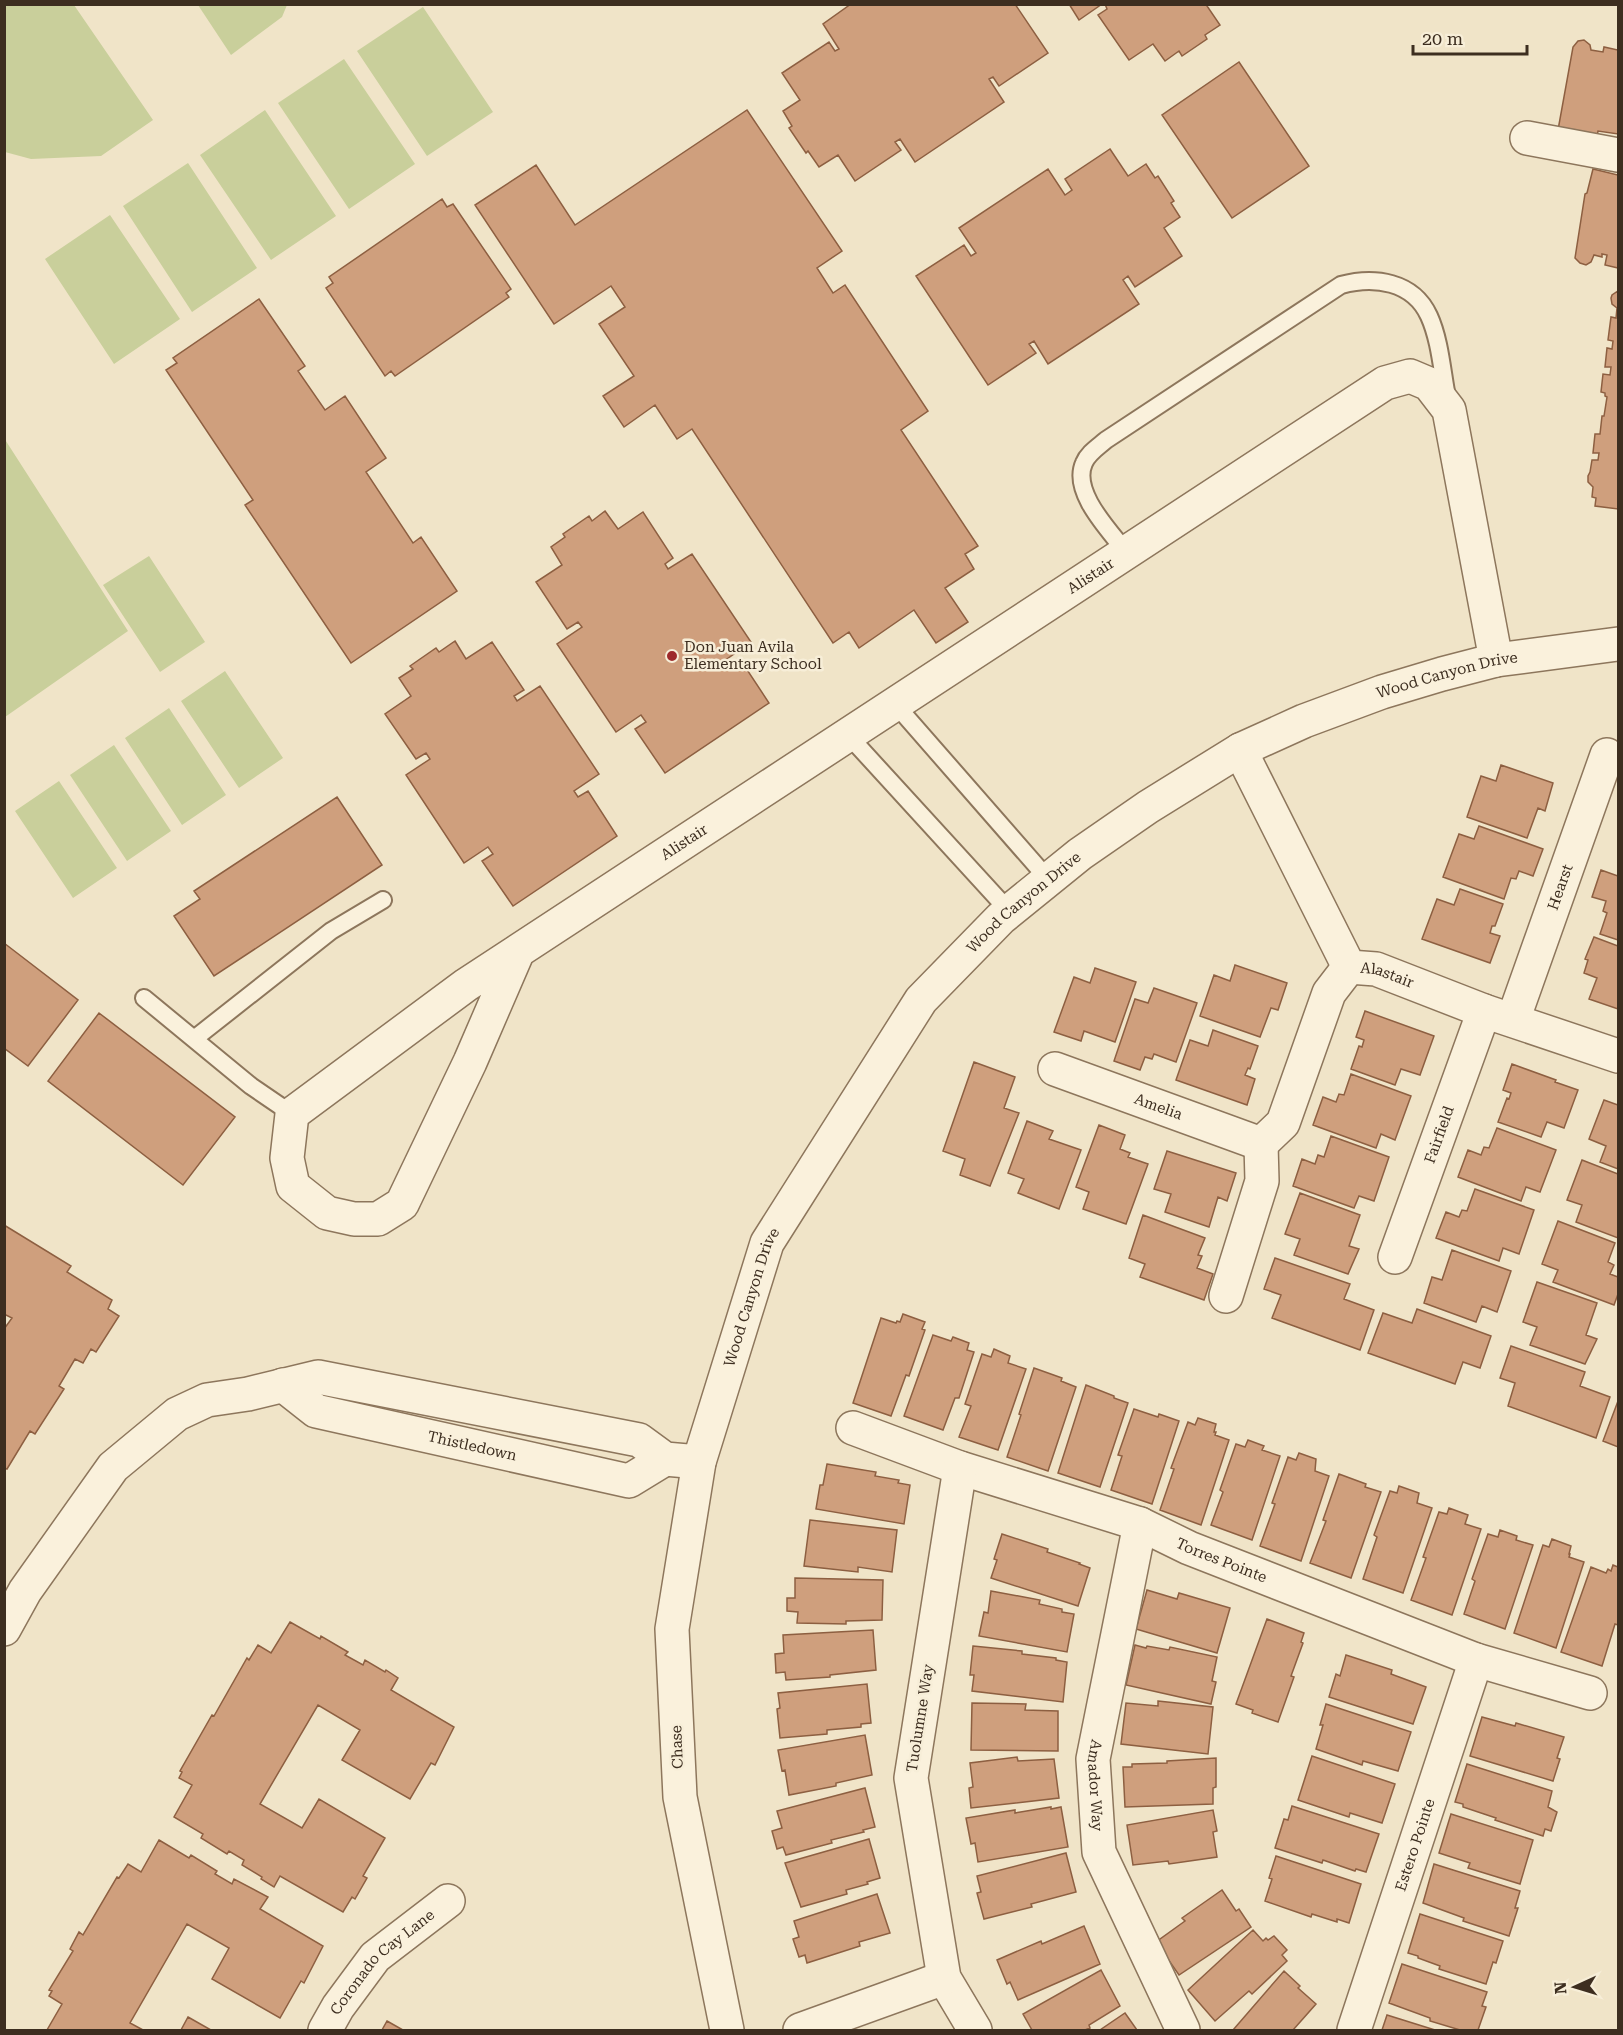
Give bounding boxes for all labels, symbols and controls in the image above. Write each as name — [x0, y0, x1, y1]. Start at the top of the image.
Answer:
scale bar — [1413, 18, 1527, 56]
text: 20 m — [1422, 28, 1463, 49]
street label: Alistair — [1064, 554, 1117, 598]
place label: Don Juan Avila Elementary School — [684, 638, 822, 673]
street label: Wood Canyon Drive — [1374, 648, 1519, 702]
marker: Don Juan Avila Elementary School — [665, 649, 679, 663]
street label: Alistair — [657, 820, 711, 864]
street label: Wood Canyon Drive — [963, 848, 1084, 957]
street label: Hearst — [1544, 861, 1577, 913]
street label: Alastair — [1360, 959, 1416, 992]
street label: Amelia — [1132, 1090, 1185, 1124]
street label: Fairfield — [1421, 1103, 1458, 1166]
street label: Wood Canyon Drive — [720, 1224, 783, 1369]
street label: Thistledown — [426, 1427, 519, 1465]
street label: Torres Pointe — [1173, 1534, 1269, 1587]
street label: Tuolumne Way — [903, 1663, 937, 1773]
street label: Chase — [667, 1725, 687, 1769]
street label: Amador Way — [1083, 1738, 1107, 1832]
street label: Estero Pointe — [1391, 1796, 1439, 1893]
street label: Coronado Cay Lane — [326, 1906, 438, 2018]
north arrow — [1545, 1957, 1605, 2017]
text: N — [1551, 1981, 1570, 1995]

